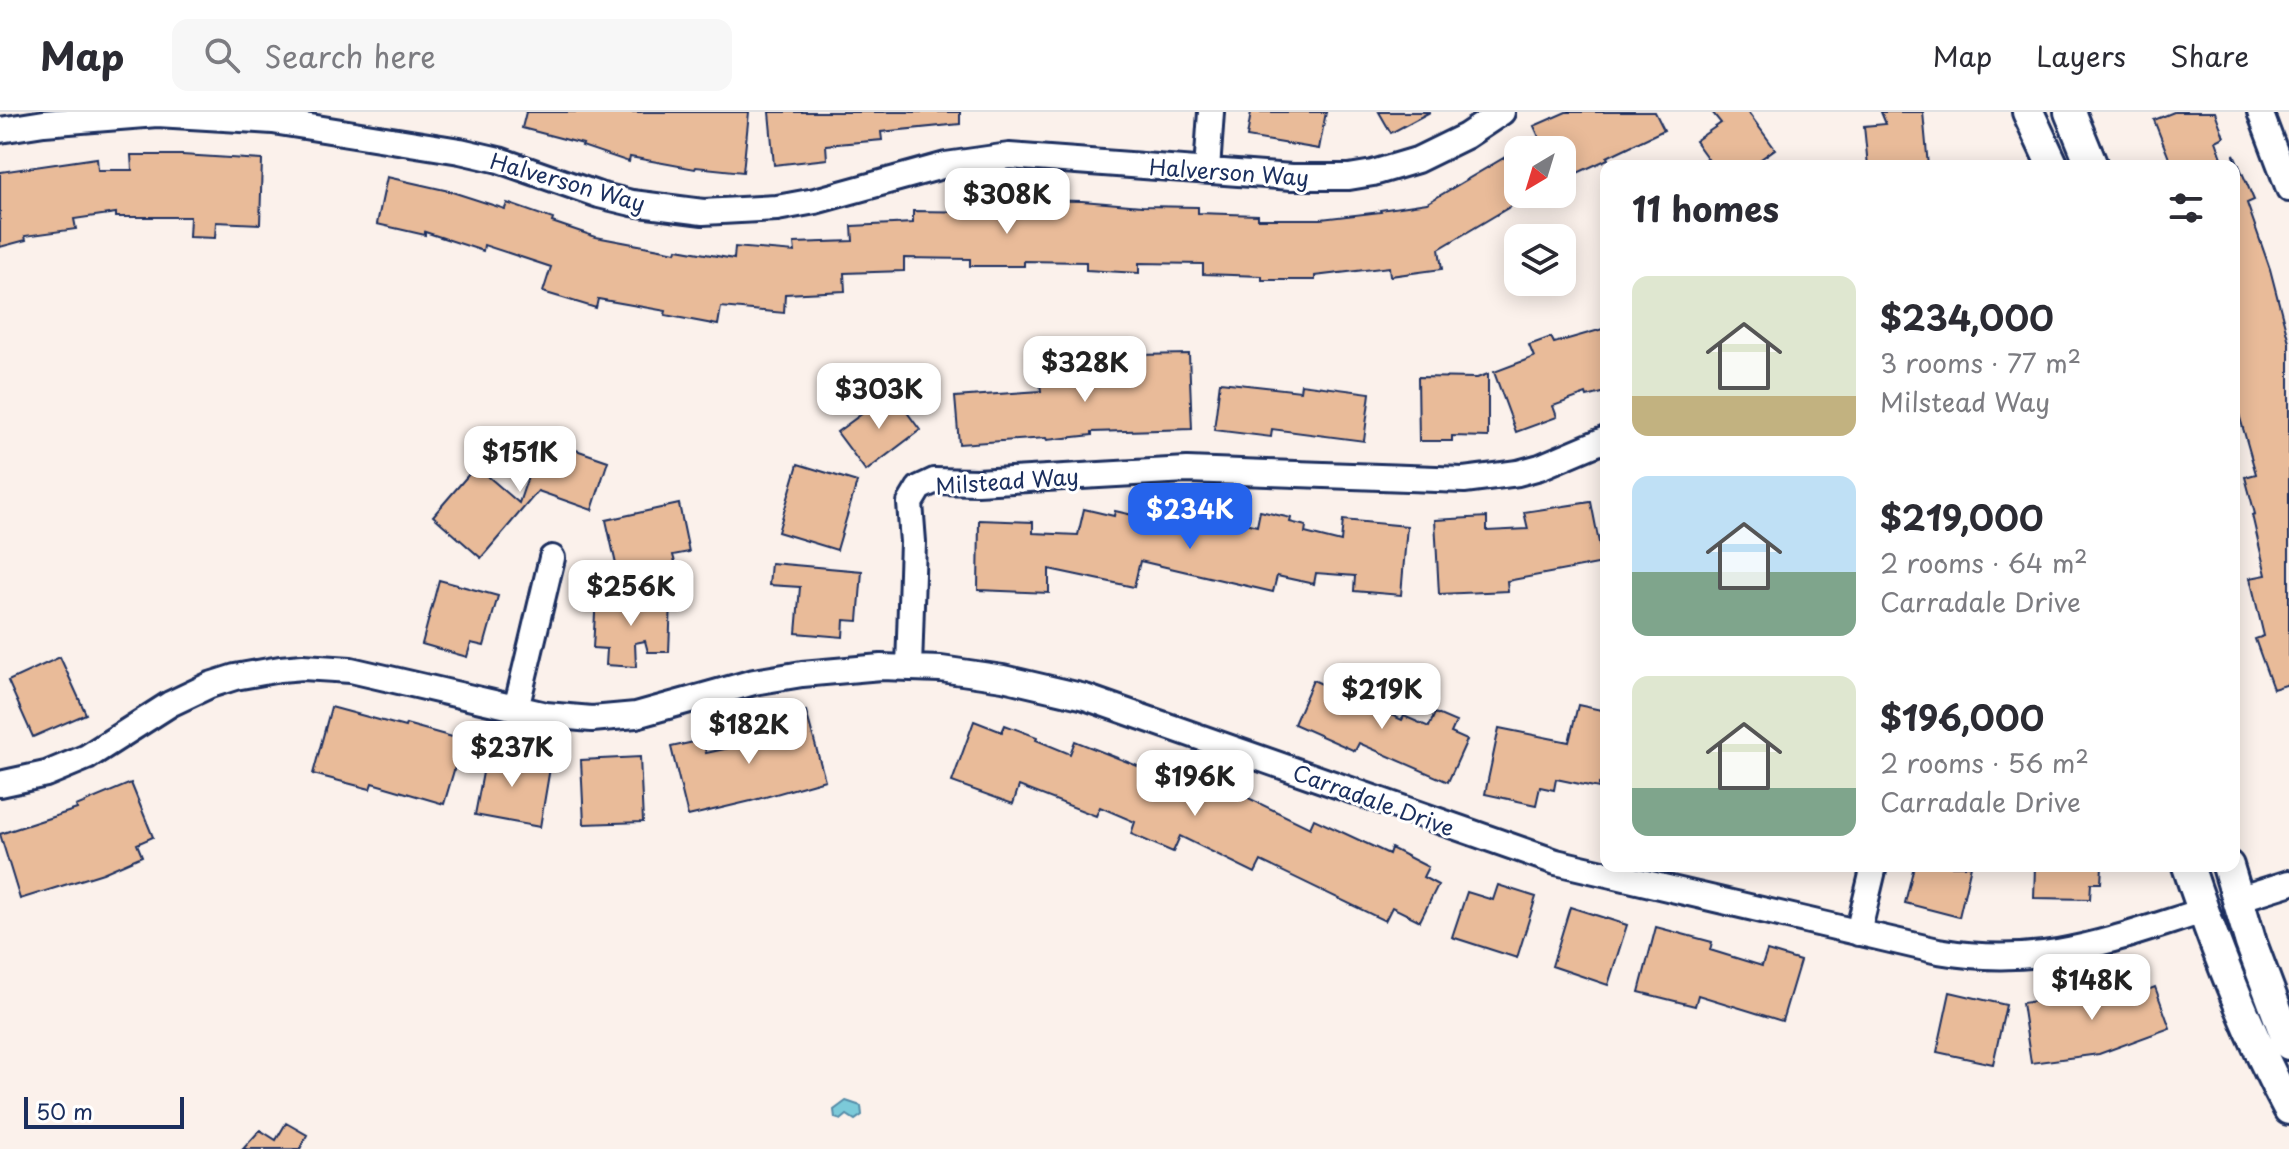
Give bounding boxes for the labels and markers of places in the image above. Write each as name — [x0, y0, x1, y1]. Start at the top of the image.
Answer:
pin: $308K — [951, 168, 1063, 236]
pin: $328K — [1029, 336, 1141, 404]
pin: $303K — [823, 363, 935, 431]
pin: $151K — [464, 426, 576, 494]
pin: $234K — [1134, 483, 1246, 551]
pin: $256K — [575, 560, 687, 628]
pin: $219K — [1326, 663, 1438, 731]
pin: $182K — [693, 698, 805, 766]
pin: $237K — [456, 721, 568, 789]
pin: $196K — [1139, 750, 1251, 818]
pin: $148K — [2036, 954, 2148, 1022]

